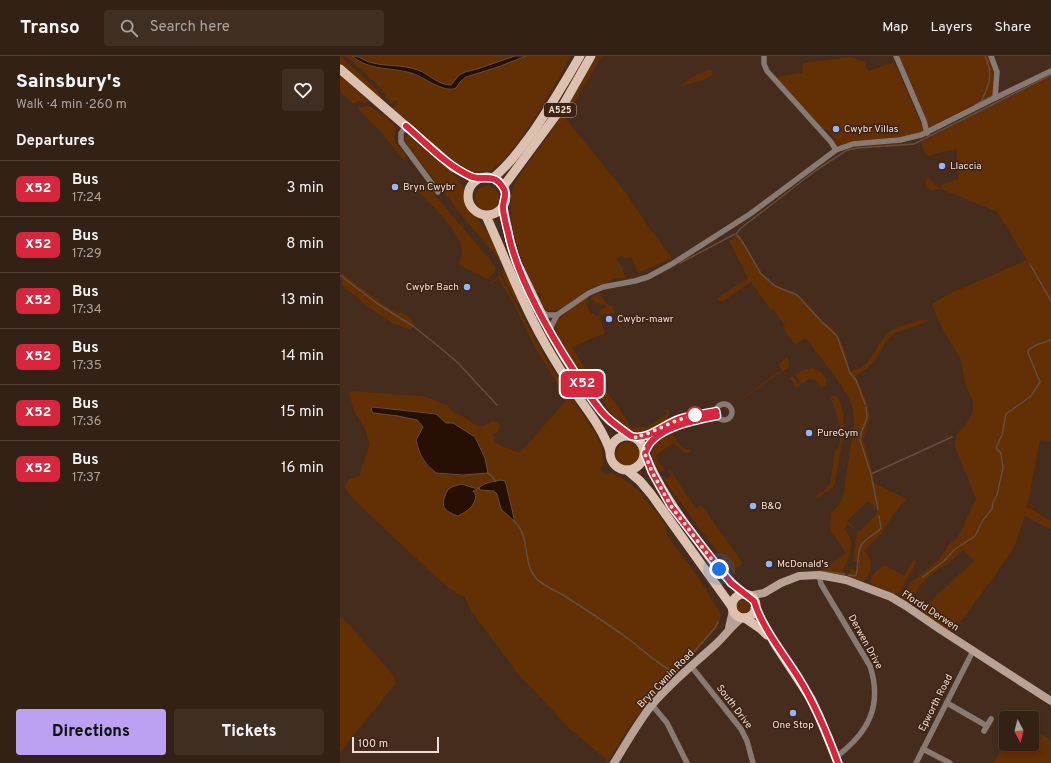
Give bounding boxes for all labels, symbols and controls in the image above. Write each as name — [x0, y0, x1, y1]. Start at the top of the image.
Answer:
search box — [104, 10, 384, 46]
text: Transo — [20, 16, 80, 40]
icon: search — [118, 17, 140, 39]
text: Search here — [150, 18, 230, 37]
text: Map — [882, 19, 908, 36]
text: Layers — [930, 19, 972, 36]
text: Share — [994, 19, 1031, 36]
button: heart — [282, 69, 324, 111]
text: Sainsbury's — [16, 70, 121, 94]
text: Walk · 4 min · 260 m — [16, 97, 127, 113]
road number: A525 — [544, 103, 576, 117]
place label: Cwybr Villas — [844, 123, 899, 136]
marker: Cwybr Villas — [831, 124, 841, 134]
text: Departures — [16, 132, 95, 151]
place label: Llaccia — [950, 160, 982, 173]
marker: Llaccia — [937, 161, 947, 171]
text: Bus — [72, 171, 99, 190]
text: 3 min — [286, 179, 324, 198]
text: X52 — [25, 180, 51, 197]
place label: Bryn Cwybr — [403, 181, 455, 194]
marker: Bryn Cwybr — [390, 182, 400, 192]
text: 17:24 — [72, 190, 102, 206]
text: Bus — [72, 227, 99, 246]
text: 8 min — [286, 235, 324, 254]
text: X52 — [25, 236, 51, 253]
text: 17:29 — [72, 246, 102, 262]
place label: Cwybr Bach — [406, 281, 459, 294]
marker: Cwybr Bach — [462, 282, 472, 292]
text: Bus — [72, 283, 99, 302]
text: 13 min — [281, 291, 324, 310]
text: X52 — [25, 292, 51, 309]
text: 17:34 — [72, 302, 102, 318]
place label: Cwybr-mawr — [617, 313, 674, 326]
marker: Cwybr-mawr — [604, 314, 614, 324]
text: Bus — [72, 339, 99, 358]
text: 14 min — [281, 347, 324, 366]
text: X52 — [25, 348, 51, 365]
text: 17:35 — [72, 358, 102, 374]
line badge: X52 — [559, 371, 605, 397]
text: X52 — [569, 375, 595, 392]
text: Bus — [72, 395, 99, 414]
text: 15 min — [281, 403, 324, 422]
text: X52 — [25, 404, 51, 421]
unlabelled marker — [686, 406, 704, 424]
text: 17:36 — [72, 414, 102, 430]
place label: PureGym — [817, 427, 858, 440]
marker: PureGym — [804, 428, 814, 438]
text: Bus — [72, 451, 99, 470]
text: 16 min — [281, 459, 324, 478]
text: X52 — [25, 460, 51, 477]
text: 17:37 — [72, 470, 100, 486]
place label: B&Q — [761, 500, 782, 513]
marker: B&Q — [748, 501, 758, 511]
place label: McDonald's — [777, 558, 829, 571]
your location — [709, 559, 729, 579]
marker: McDonald's — [764, 559, 774, 569]
street label: Ffordd Derwen — [899, 588, 961, 634]
street label: Derwen Drive — [845, 612, 885, 672]
street label: Bryn Cwnin Road — [635, 647, 697, 711]
street label: Epworth Road — [916, 672, 956, 734]
street label: South Drive — [713, 682, 755, 732]
marker: One Stop — [788, 708, 798, 718]
button: Directions — [16, 709, 166, 755]
button: Tickets — [174, 709, 324, 755]
north arrow — [999, 711, 1039, 751]
map controls — [999, 711, 1039, 751]
place label: One Stop — [772, 719, 814, 732]
scale bar — [352, 735, 439, 754]
text: 100 m — [358, 737, 388, 751]

